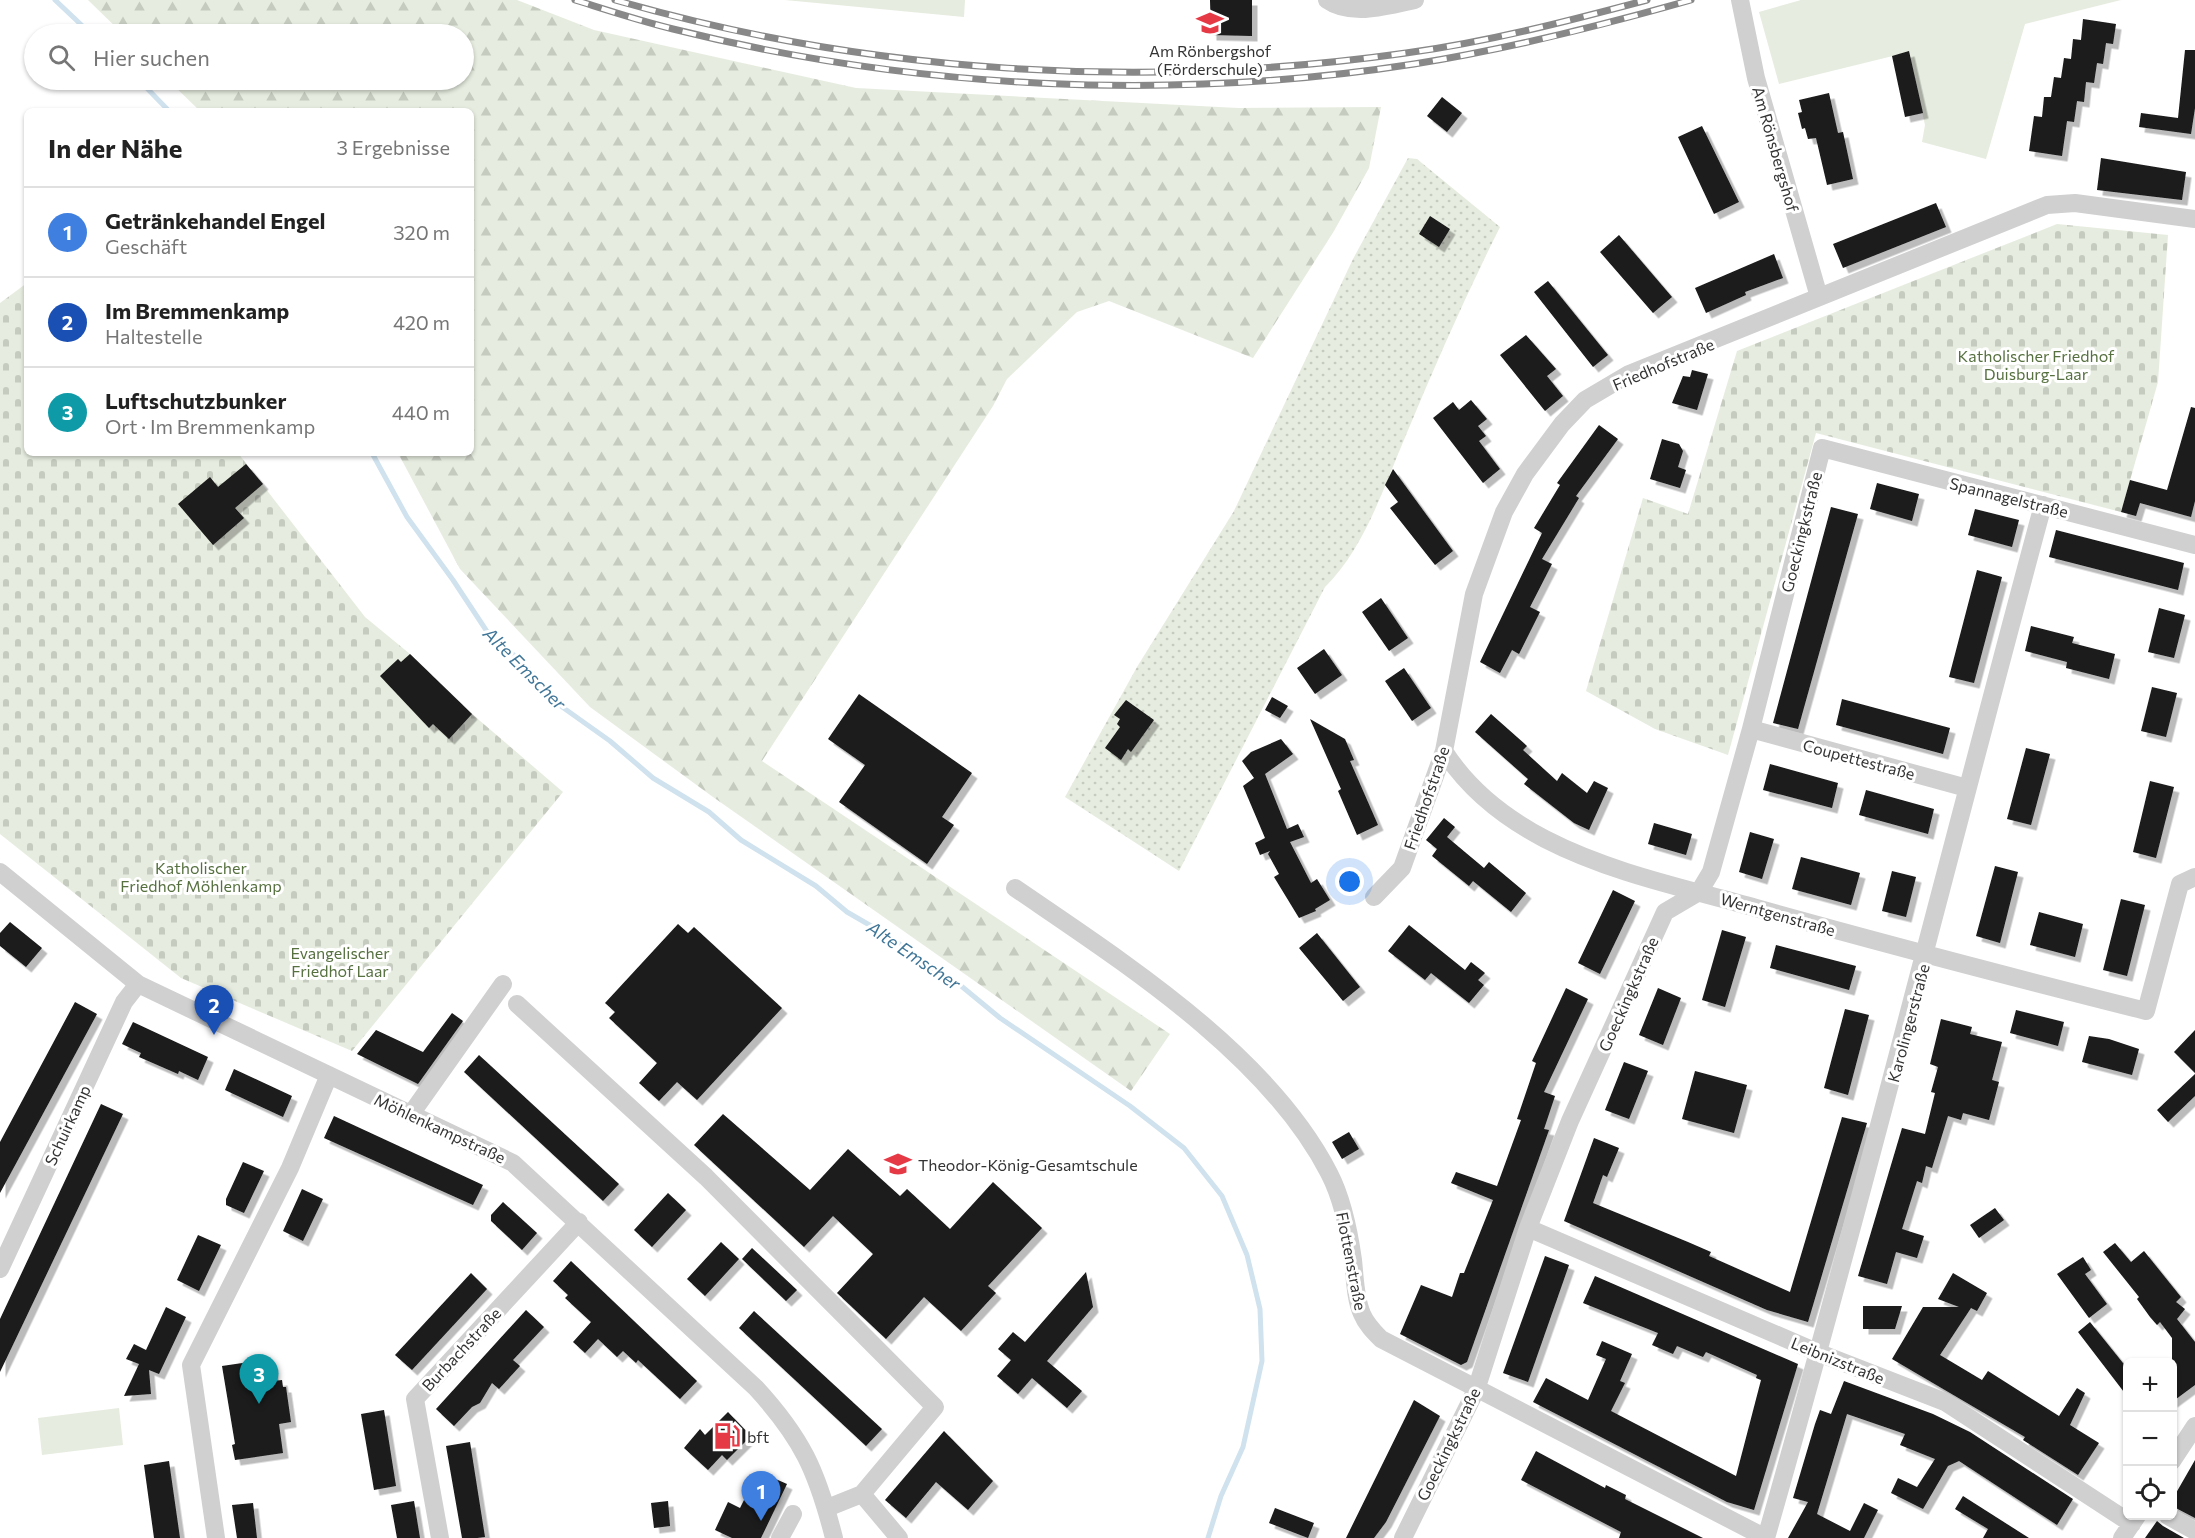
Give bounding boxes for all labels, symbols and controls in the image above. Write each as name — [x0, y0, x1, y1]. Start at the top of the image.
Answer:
school or university icon: Am Rönbergshof (Förderschule) — [1195, 8, 1225, 38]
search box — [24, 24, 474, 90]
icon: search — [45, 41, 78, 74]
place label: Am Rönbergshof (Förderschule) — [1149, 41, 1272, 78]
text: Hier suchen — [93, 44, 210, 71]
street label: Am Rönsbergshof — [1749, 84, 1803, 214]
text: In der Nähe — [48, 132, 183, 163]
text: 3 Ergebnisse — [337, 135, 450, 159]
text: Getränkehandel Engel — [105, 207, 326, 234]
text: 1 — [63, 220, 72, 244]
text: 320 m — [393, 220, 450, 244]
text: Geschäft — [105, 234, 187, 258]
text: Im Bremmenkamp — [105, 297, 289, 324]
text: 2 — [62, 310, 73, 334]
text: 420 m — [393, 310, 450, 334]
text: Haltestelle — [105, 324, 203, 348]
street label: Friedhofstraße — [1609, 334, 1717, 394]
park label: Katholischer Friedhof Duisburg-Laar — [1958, 346, 2115, 383]
text: Luftschutzbunker — [105, 387, 286, 414]
text: 3 — [62, 400, 73, 424]
text: 440 m — [392, 400, 450, 424]
text: Ort · Im Bremmenkamp — [105, 414, 315, 438]
street label: Goeckingkstraße — [1777, 470, 1825, 594]
street label: Spannagelstraße — [1948, 473, 2070, 521]
water label: Alte Emscher — [478, 621, 571, 714]
street label: Coupettestraße — [1801, 735, 1917, 783]
street label: Friedhofstraße — [1399, 744, 1453, 852]
park label: Katholischer Friedhof Möhlenkamp — [120, 858, 282, 895]
your location — [1335, 867, 1364, 896]
street label: Werntgenstraße — [1718, 889, 1838, 939]
water label: Alte Emscher — [862, 915, 965, 995]
street label: Goeckingkstraße — [1594, 934, 1662, 1054]
park label: Evangelischer Friedhof Laar — [290, 943, 390, 980]
street label: Karolingerstraße — [1883, 962, 1933, 1084]
pin: 2 — [194, 986, 234, 1035]
street label: Schuirkamp — [40, 1082, 94, 1168]
street label: Möhlenkampstraße — [371, 1089, 509, 1167]
school or university icon: Theodor-König-Gesamtschule — [883, 1149, 913, 1179]
place label: Theodor-König-Gesamtschule — [918, 1155, 1138, 1174]
street label: Flottenstraße — [1333, 1210, 1371, 1312]
street label: Burbachstraße — [418, 1303, 504, 1395]
street label: Leibnizstraße — [1789, 1333, 1887, 1387]
pin: 3 — [240, 1354, 278, 1404]
map controls — [2123, 1358, 2177, 1520]
button: + — [2123, 1358, 2177, 1412]
street label: Goeckingkstraße — [1412, 1384, 1484, 1504]
button: − — [2123, 1412, 2177, 1466]
fuel station icon: bft — [712, 1421, 742, 1451]
place label: bft — [747, 1427, 770, 1446]
button: locate — [2123, 1466, 2177, 1520]
pin: 1 — [742, 1472, 780, 1521]

